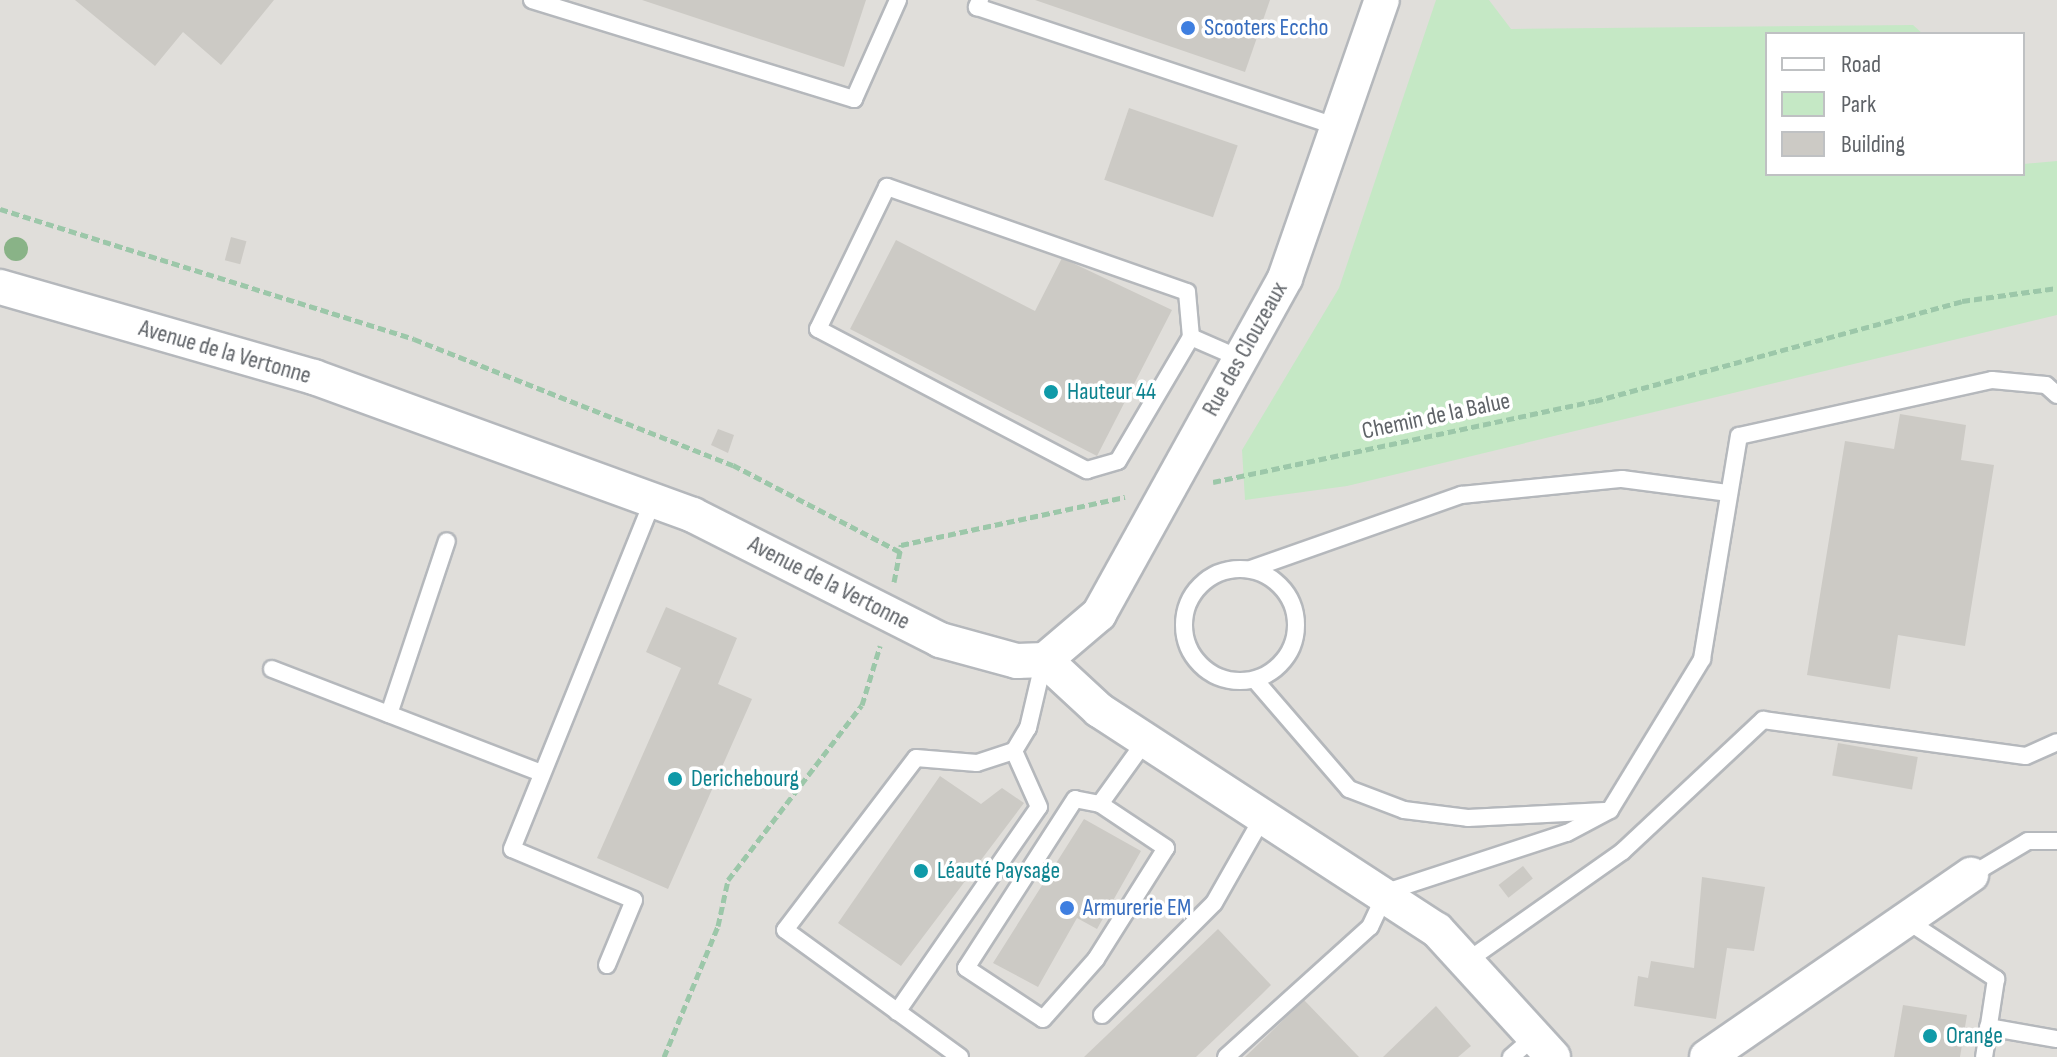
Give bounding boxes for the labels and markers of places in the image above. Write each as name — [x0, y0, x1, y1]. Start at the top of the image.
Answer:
place label: Scooters Eccho — [1204, 14, 1329, 42]
marker: Scooters Eccho — [1179, 19, 1197, 37]
place label: Hauteur 44 — [1067, 378, 1156, 406]
marker: Hauteur 44 — [1042, 383, 1060, 401]
place label: Derichebourg — [691, 765, 799, 793]
marker: Derichebourg — [666, 770, 684, 788]
place label: Léauté Paysage — [937, 857, 1060, 885]
marker: Léauté Paysage — [912, 862, 930, 880]
place label: Armurerie EM — [1083, 894, 1191, 922]
marker: Armurerie EM — [1058, 899, 1076, 917]
place label: Orange — [1946, 1022, 2003, 1050]
marker: Orange — [1921, 1027, 1939, 1045]

